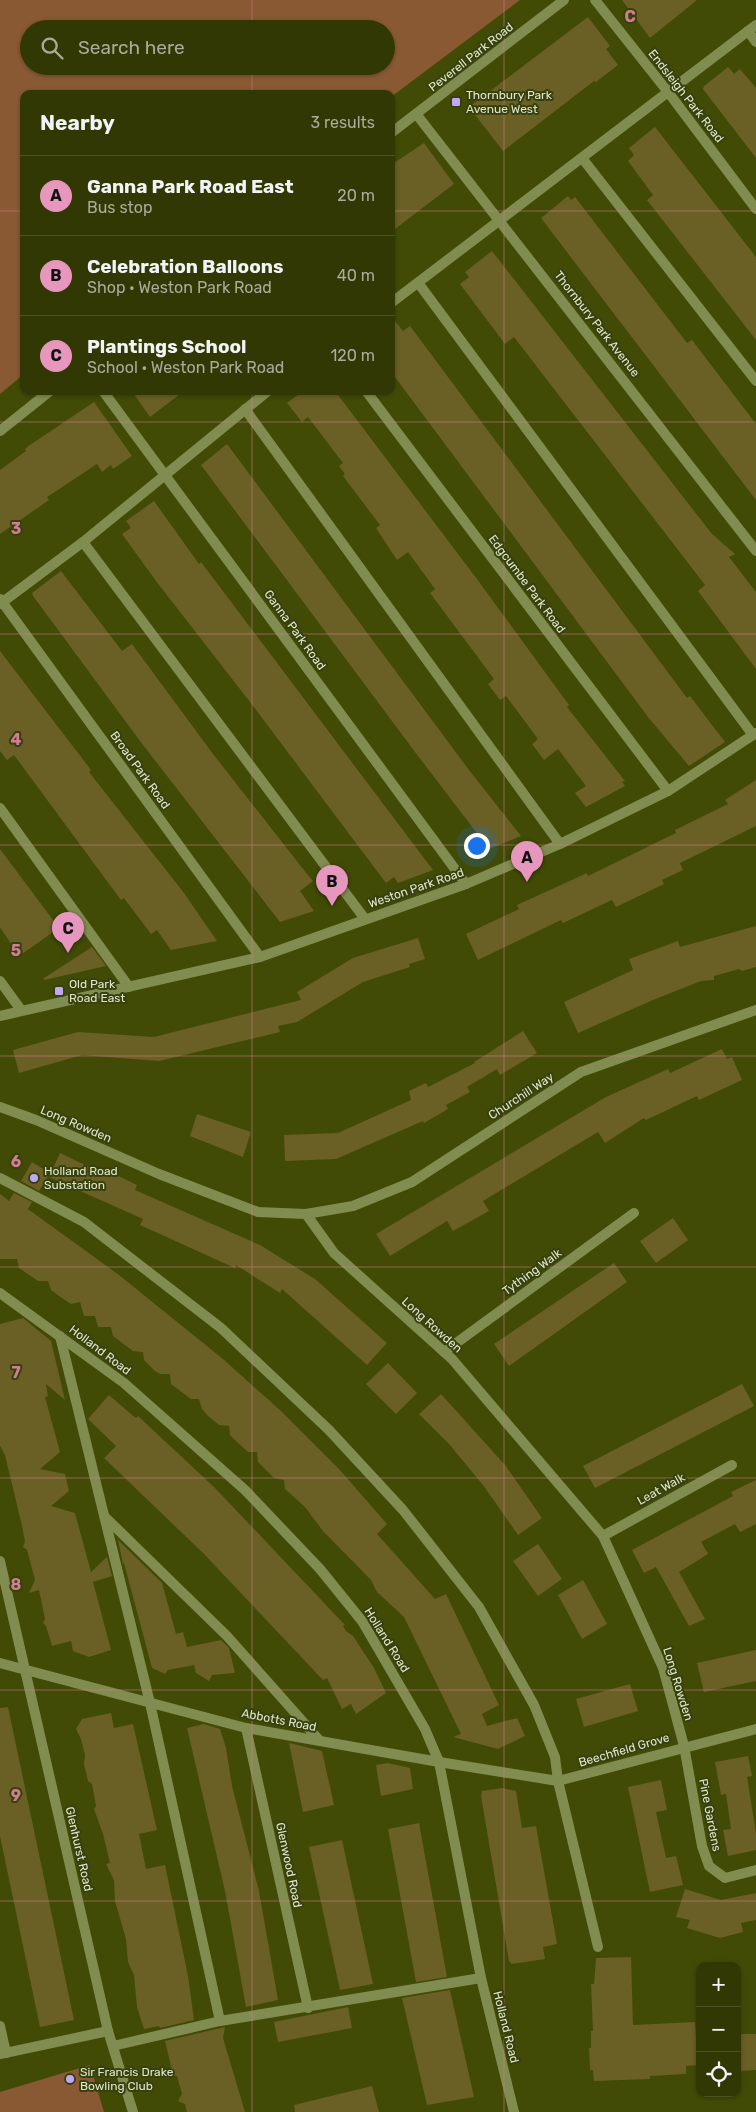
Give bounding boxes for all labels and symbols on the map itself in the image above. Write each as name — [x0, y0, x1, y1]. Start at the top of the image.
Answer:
text: C — [624, 7, 636, 26]
street label: Peverell Park Road — [426, 20, 516, 94]
street label: Endsleigh Park Road — [645, 47, 727, 145]
place label: Thornbury Park Avenue West — [466, 88, 553, 116]
marker: Thornbury Park Avenue West — [450, 96, 462, 108]
street label: Thornbury Park Avenue — [551, 268, 643, 380]
text: 3 — [11, 519, 21, 538]
street label: Edgcumbe Park Road — [486, 532, 568, 636]
street label: Ganna Park Road — [261, 587, 329, 673]
street label: Broad Park Road — [107, 729, 173, 811]
text: 4 — [11, 730, 22, 749]
your location — [464, 833, 490, 859]
pin: A — [511, 841, 543, 882]
pin: B — [316, 865, 348, 906]
street label: Weston Park Road — [366, 865, 466, 911]
pin: C — [52, 912, 84, 953]
text: 5 — [11, 941, 21, 960]
place label: Old Park Road East — [69, 977, 125, 1005]
marker: Old Park Road East — [53, 985, 65, 997]
street label: Churchill Way — [486, 1070, 557, 1122]
street label: Long Rowden — [38, 1103, 114, 1145]
text: 6 — [11, 1152, 21, 1171]
place label: Holland Road Substation — [44, 1164, 118, 1192]
marker: Holland Road Substation — [28, 1172, 40, 1184]
street label: Tything Walk — [500, 1245, 565, 1298]
street label: Long Rowden — [399, 1294, 465, 1356]
street label: Holland Road — [66, 1322, 134, 1378]
text: 7 — [11, 1363, 21, 1382]
street label: Leat Walk — [635, 1470, 688, 1508]
text: 8 — [11, 1575, 22, 1594]
street label: Holland Road — [362, 1605, 412, 1675]
street label: Long Rowden — [660, 1646, 696, 1722]
street label: Abbotts Road — [240, 1706, 318, 1734]
street label: Beechfield Grove — [577, 1730, 671, 1770]
street label: Pine Gardens — [696, 1777, 724, 1853]
text: 9 — [11, 1786, 21, 1805]
street label: Glenhurst Road — [62, 1805, 96, 1893]
street label: Glenwood Road — [273, 1821, 305, 1909]
street label: Holland Road — [490, 1990, 522, 2064]
place label: Sir Francis Drake Bowling Club — [80, 2065, 174, 2093]
marker: Sir Francis Drake Bowling Club — [64, 2073, 76, 2085]

